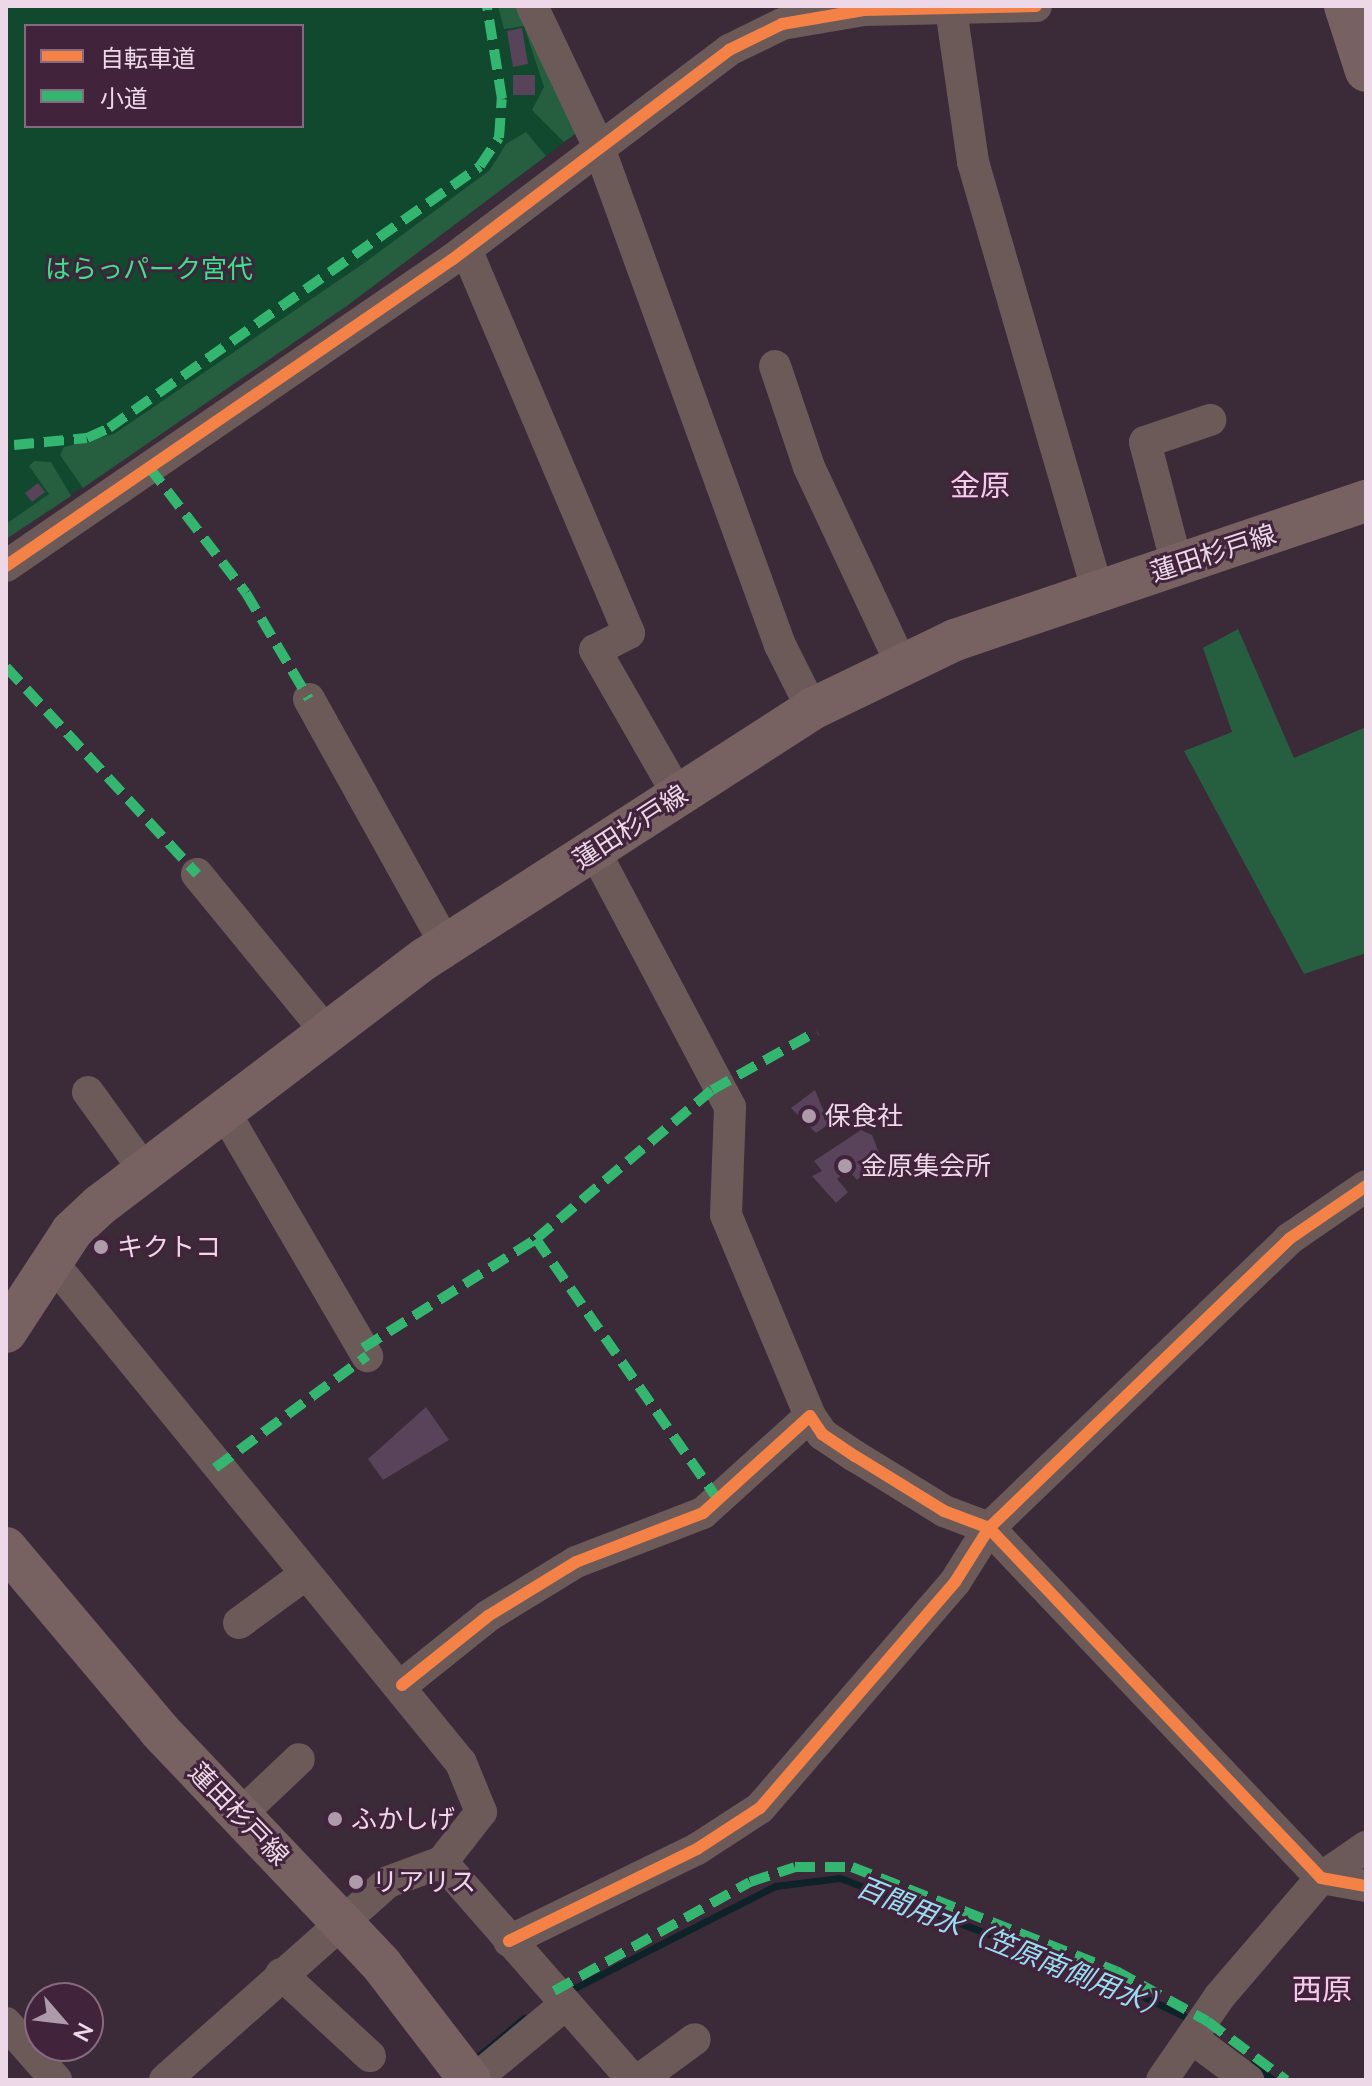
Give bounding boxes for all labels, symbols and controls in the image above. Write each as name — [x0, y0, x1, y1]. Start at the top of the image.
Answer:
legend — [24, 24, 304, 128]
text: 自転車道 — [100, 43, 196, 72]
text: 小道 — [100, 83, 148, 112]
park label: はらっパーク宮代 — [45, 253, 253, 285]
district label: 金原 — [950, 466, 1010, 502]
street label: 蓮田杉戸線 — [1146, 518, 1280, 588]
street label: 蓮田杉戸線 — [567, 779, 693, 875]
place label: 保食社 — [825, 1100, 903, 1132]
marker: 保食社 — [800, 1107, 818, 1125]
place label: 金原集会所 — [861, 1150, 991, 1182]
marker: 金原集会所 — [836, 1157, 854, 1175]
place label: キクトコ — [117, 1231, 221, 1263]
marker: キクトコ — [92, 1238, 110, 1256]
street label: 蓮田杉戸線 — [183, 1756, 295, 1872]
place label: ふかしげ — [351, 1803, 455, 1835]
marker: ふかしげ — [326, 1810, 344, 1828]
place label: リアリス — [372, 1866, 476, 1898]
water label: 百間用水（笠原南側用水） — [852, 1868, 1176, 2026]
marker: リアリス — [347, 1873, 365, 1891]
district label: 西原 — [1292, 1970, 1352, 2006]
north arrow — [24, 1982, 104, 2062]
text: N — [68, 2019, 100, 2046]

